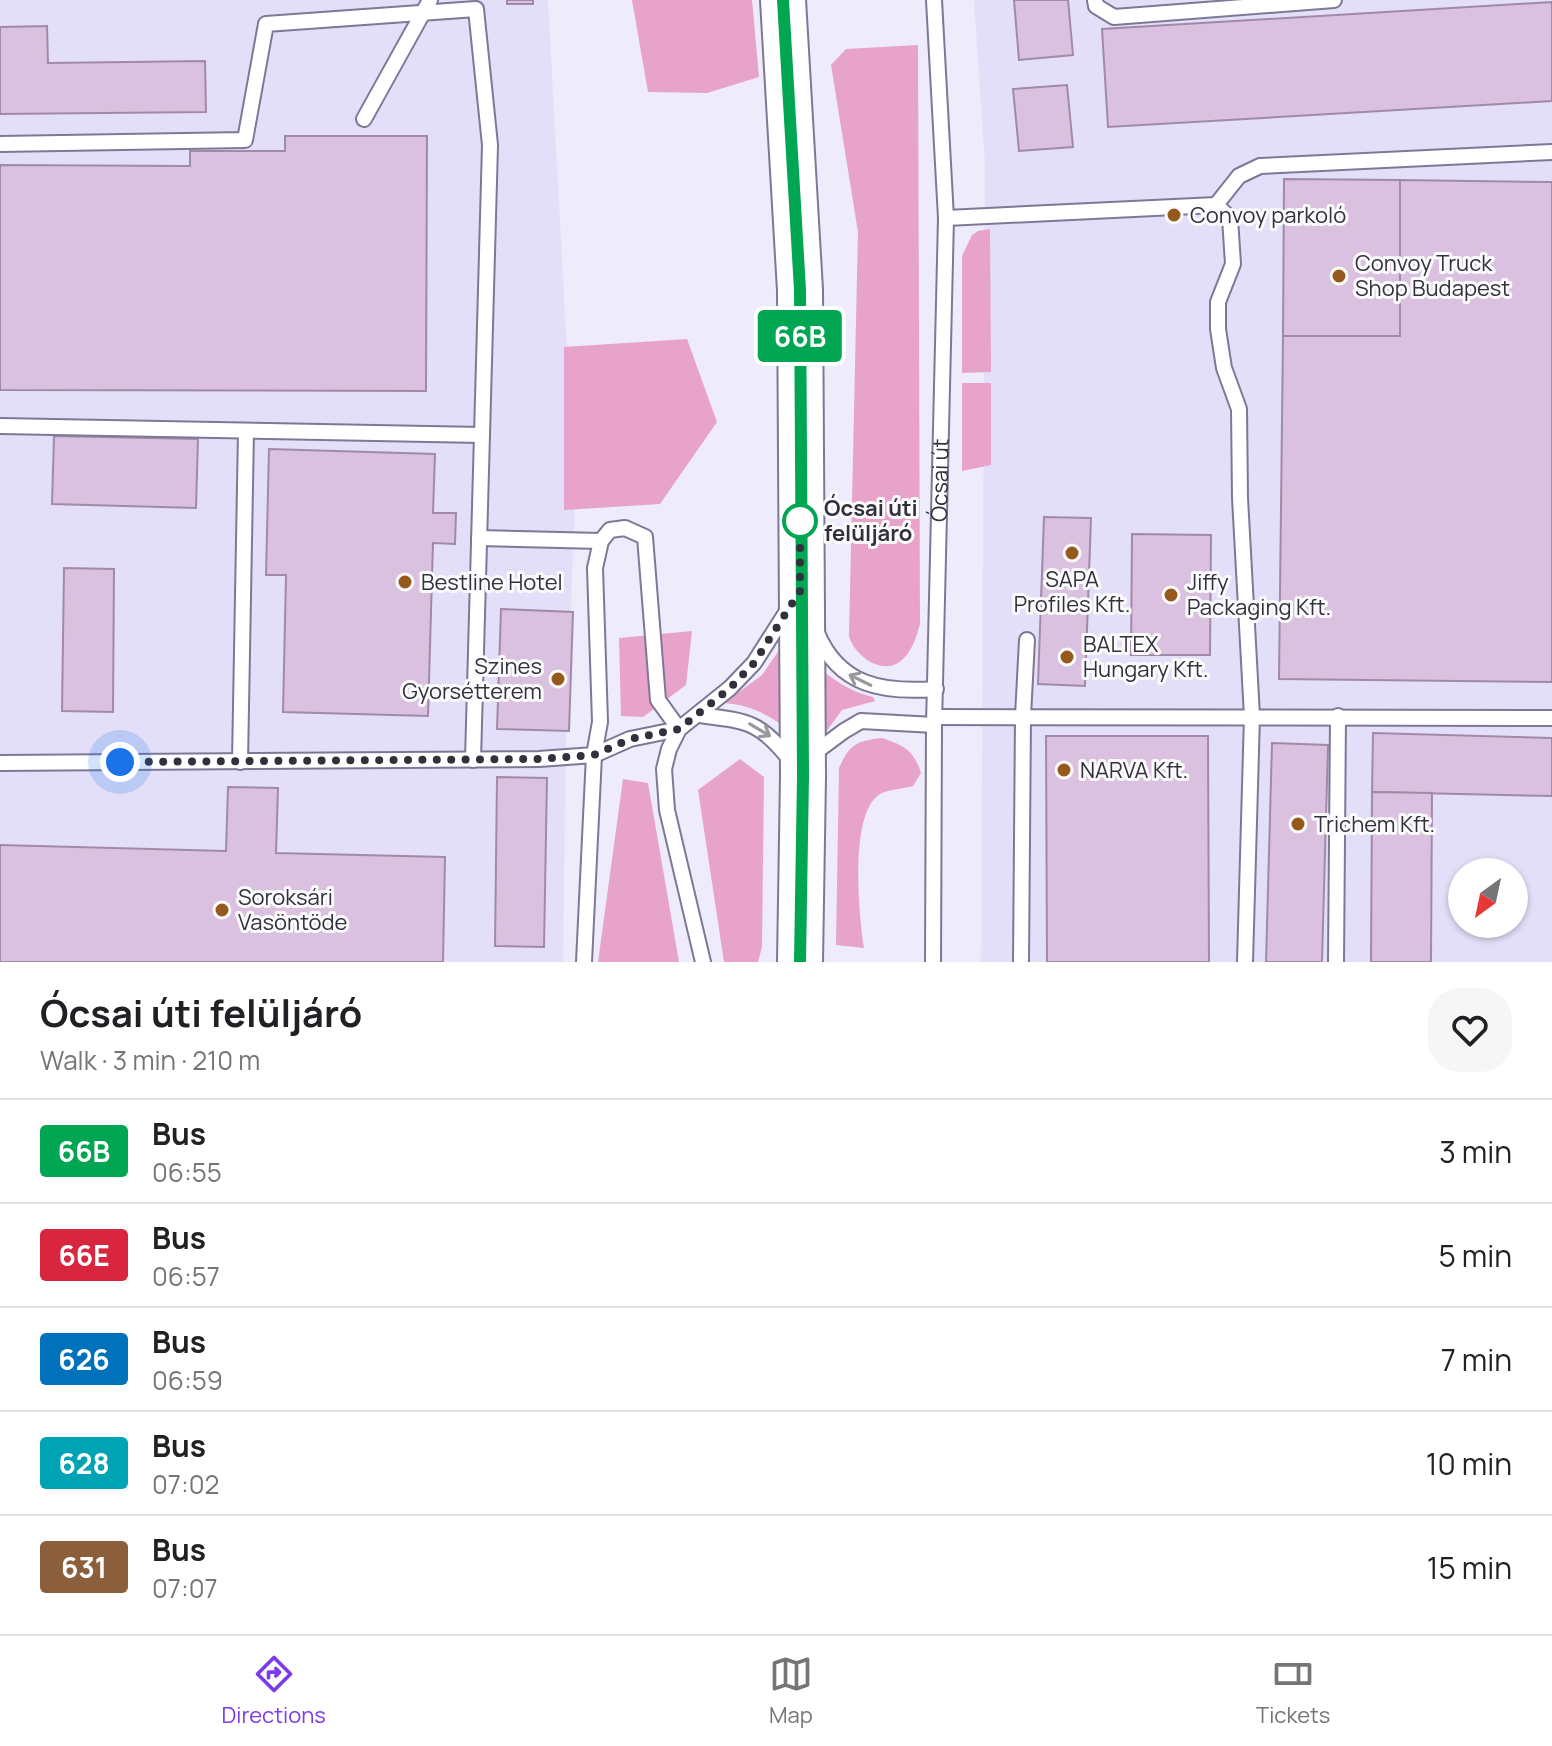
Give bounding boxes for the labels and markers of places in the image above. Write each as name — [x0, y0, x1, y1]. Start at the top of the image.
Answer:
place label: Convoy parkoló — [1190, 200, 1346, 230]
marker: Convoy parkoló — [1165, 206, 1183, 224]
place label: Convoy Truck Shop Budapest — [1355, 248, 1510, 303]
marker: Convoy Truck Shop Budapest — [1330, 267, 1348, 285]
place label: Ócsai úti felüljáró — [824, 493, 918, 548]
marker: Ócsai úti felüljáró — [783, 504, 817, 538]
marker: SAPA Profiles Kft. — [1063, 544, 1081, 562]
place label: SAPA Profiles Kft. — [1014, 564, 1130, 619]
place label: Bestline Hotel — [421, 567, 563, 597]
place label: Jiffy Packaging Kft. — [1187, 567, 1331, 622]
marker: Bestline Hotel — [396, 573, 414, 591]
marker: Jiffy Packaging Kft. — [1162, 586, 1180, 604]
place label: BALTEX Hungary Kft. — [1083, 629, 1208, 684]
marker: BALTEX Hungary Kft. — [1058, 648, 1076, 666]
place label: Szines Gyorsétterem — [402, 651, 542, 706]
marker: Szines Gyorsétterem — [549, 670, 567, 688]
place label: NARVA Kft. — [1080, 755, 1188, 785]
marker: NARVA Kft. — [1055, 761, 1073, 779]
place label: Trichem Kft. — [1314, 809, 1435, 839]
marker: Trichem Kft. — [1289, 815, 1307, 833]
place label: Soroksári Vasöntöde — [238, 882, 348, 937]
marker: Soroksári Vasöntöde — [213, 901, 231, 919]

